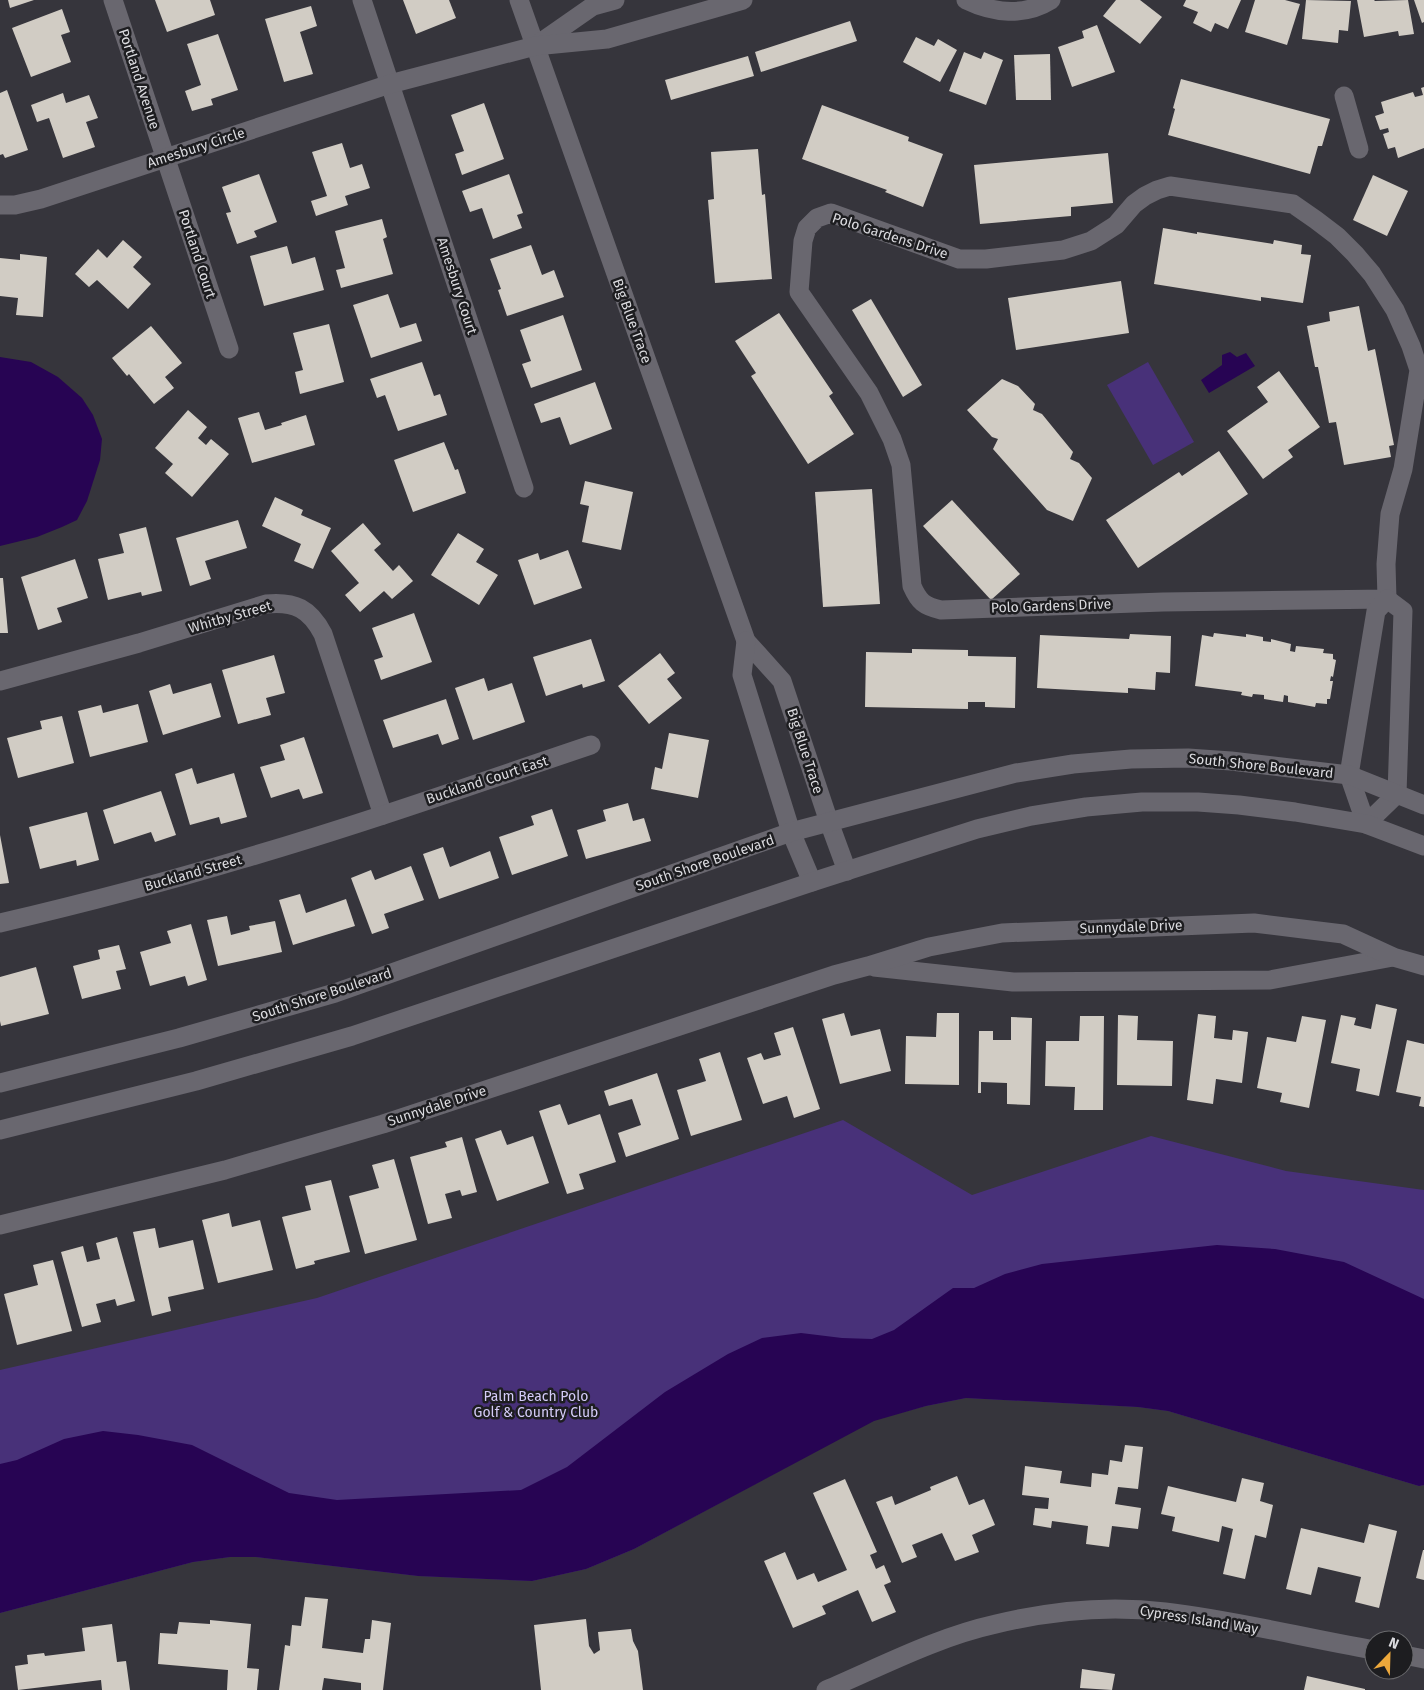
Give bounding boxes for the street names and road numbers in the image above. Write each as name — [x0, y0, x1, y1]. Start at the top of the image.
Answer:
street label: Portland Avenue — [115, 27, 163, 131]
street label: Amesbury Circle — [145, 124, 247, 172]
street label: Portland Court — [175, 207, 220, 302]
street label: Polo Gardens Drive — [830, 209, 950, 263]
street label: Amesbury Court — [433, 235, 481, 338]
street label: Big Blue Trace — [609, 276, 655, 366]
street label: Polo Gardens Drive — [990, 595, 1112, 617]
street label: Whitby Street — [187, 597, 274, 637]
street label: Big Blue Trace — [783, 706, 827, 796]
street label: South Shore Boulevard — [1188, 750, 1334, 782]
street label: Buckland Court East — [424, 752, 551, 808]
street label: South Shore Boulevard — [634, 831, 776, 895]
street label: Buckland Street — [142, 851, 245, 895]
street label: Sunnydale Drive — [1079, 917, 1183, 937]
street label: South Shore Boulevard — [250, 964, 394, 1026]
street label: Sunnydale Drive — [385, 1082, 489, 1130]
street label: Cypress Island Way — [1139, 1602, 1260, 1638]

